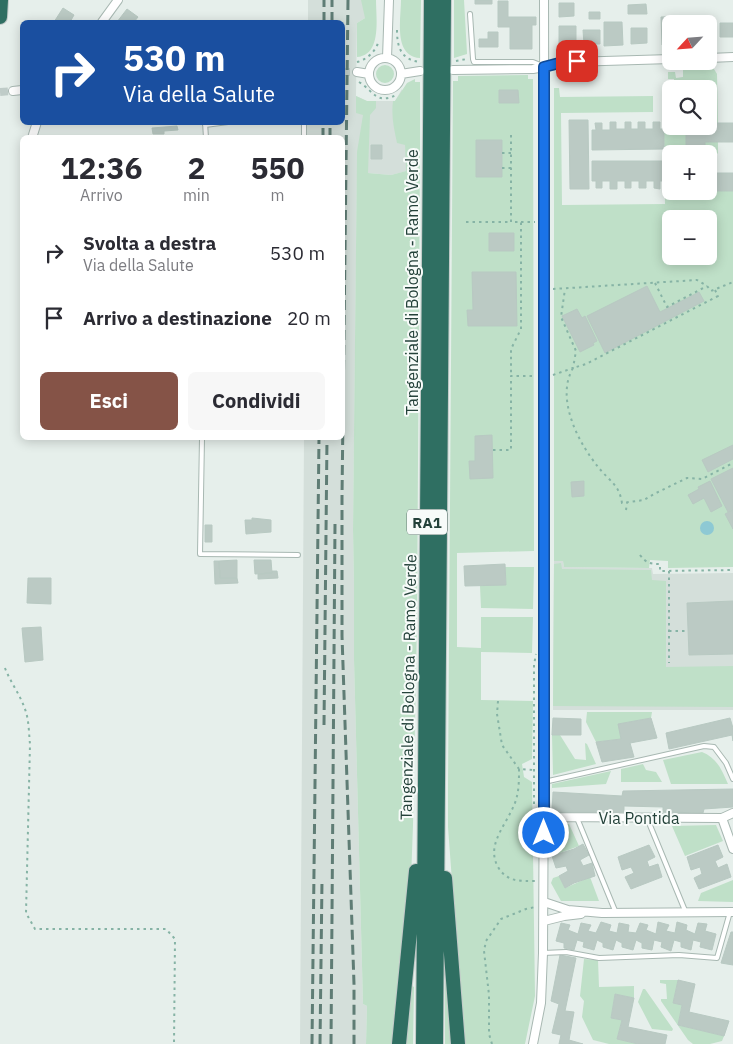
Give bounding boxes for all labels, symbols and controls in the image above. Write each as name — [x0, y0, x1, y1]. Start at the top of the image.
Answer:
north arrow — [662, 15, 718, 70]
map controls — [662, 15, 717, 265]
text: 530 m — [123, 35, 226, 81]
icon: right — [40, 40, 105, 105]
pin — [556, 40, 598, 82]
icon: arrive — [563, 47, 591, 75]
text: Via della Salute — [123, 79, 275, 108]
button: search — [662, 80, 717, 135]
button: + — [662, 145, 717, 200]
text: 12:36 — [61, 148, 142, 187]
text: 2 — [187, 148, 205, 187]
text: 550 — [250, 148, 304, 187]
street label: Tangenziale di Bologna - Ramo Verde — [402, 149, 422, 415]
text: Arrivo — [80, 185, 123, 205]
text: min — [183, 185, 210, 205]
text: m — [270, 185, 284, 205]
button: − — [662, 210, 717, 265]
text: Svolta a destra — [83, 231, 216, 255]
icon: right — [40, 239, 68, 267]
text: 530 m — [270, 241, 325, 265]
text: Via della Salute — [83, 255, 194, 275]
icon: arrive — [40, 304, 68, 332]
text: Arrivo a destinazione — [83, 306, 272, 330]
text: 20 m — [287, 306, 331, 330]
button: Esci — [40, 372, 178, 430]
button: Condividi — [188, 372, 325, 430]
road number: RA1 — [407, 510, 447, 534]
street label: Tangenziale di Bologna - Ramo Verde — [396, 554, 420, 820]
position arrow — [517, 806, 569, 858]
street label: Via Pontida — [599, 808, 680, 828]

